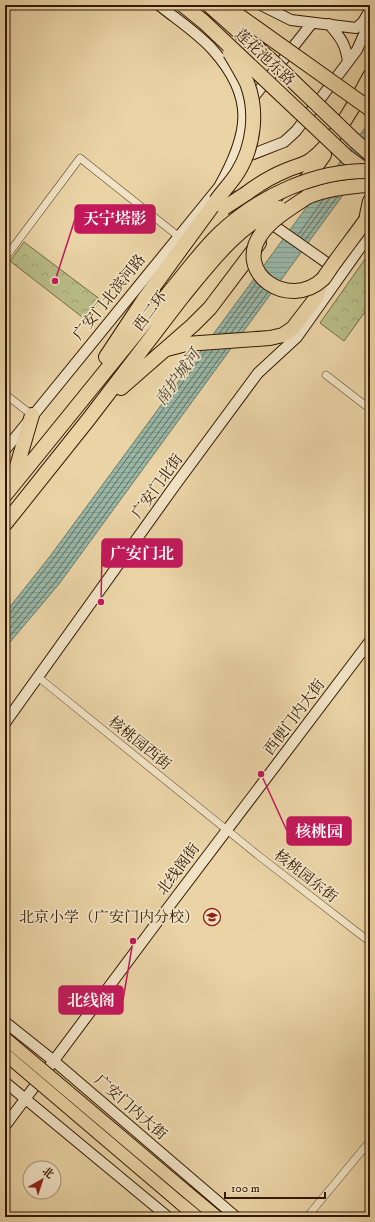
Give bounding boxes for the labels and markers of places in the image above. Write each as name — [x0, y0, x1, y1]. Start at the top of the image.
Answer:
callout: 天宁塔影 — [75, 205, 155, 233]
callout: 广安门北 — [102, 539, 182, 567]
callout: 核桃园 — [287, 817, 351, 845]
school or university icon: 北京小学（广安门内分校） — [202, 907, 222, 927]
place label: 北京小学（广安门内分校） — [19, 908, 199, 927]
callout: 北线阁 — [59, 986, 123, 1014]

